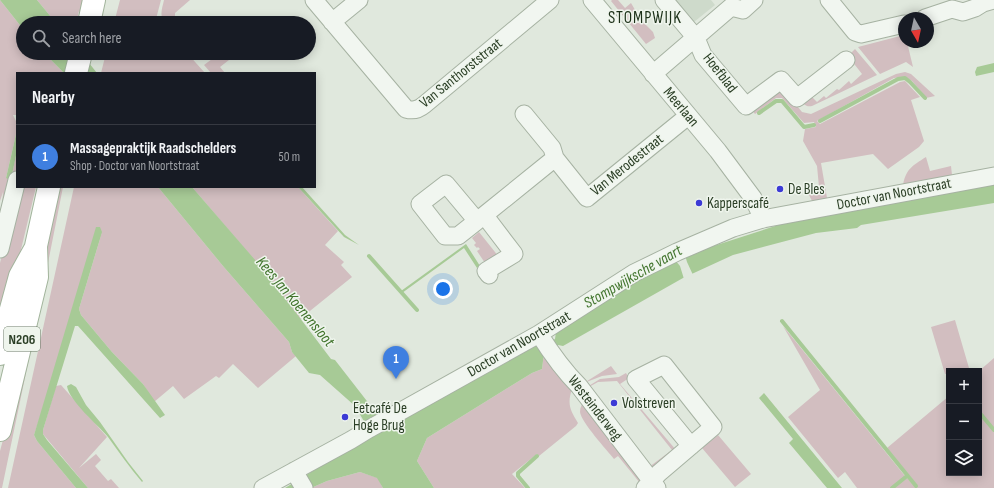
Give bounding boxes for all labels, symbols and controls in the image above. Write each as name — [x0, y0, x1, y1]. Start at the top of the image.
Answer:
district label: STOMPWIJK — [608, 8, 682, 28]
north arrow — [898, 12, 934, 48]
search box — [16, 16, 316, 60]
icon: search — [30, 27, 52, 49]
text: Search here — [62, 29, 122, 48]
street label: Van Santhorststraat — [416, 34, 507, 112]
street label: Hoefblad — [699, 49, 741, 97]
street label: Meerlaan — [659, 83, 703, 131]
text: Nearby — [32, 88, 75, 108]
street label: Van Merodestraat — [587, 129, 668, 200]
text: Massagepraktijk Raadschelders — [70, 139, 236, 158]
text: 1 — [42, 149, 48, 165]
text: 50 m — [279, 149, 300, 165]
text: Shop · Doctor van Noortstraat — [70, 158, 199, 174]
street label: Doctor van Noortstraat — [835, 174, 953, 214]
place label: De Bles — [788, 180, 825, 199]
marker: De Bles — [775, 184, 785, 194]
place label: Kapperscafé — [707, 194, 769, 213]
marker: Kapperscafé — [694, 198, 704, 208]
water label: Stompwijksche vaart — [580, 241, 687, 313]
water label: Kees Jan Koenensloot — [252, 253, 339, 352]
your location — [433, 279, 453, 299]
street label: Doctor van Noortstraat — [464, 307, 574, 381]
road number: N206 — [4, 327, 40, 351]
pin: 1 — [383, 346, 409, 379]
map controls — [946, 368, 982, 476]
button: + — [946, 368, 982, 404]
street label: Westeinderweg — [564, 371, 626, 445]
place label: Volstreven — [622, 394, 675, 413]
marker: Volstreven — [609, 398, 619, 408]
place label: Eetcafé De Hoge Brug — [353, 399, 407, 435]
button: − — [946, 404, 982, 440]
marker: Eetcafé De Hoge Brug — [340, 412, 350, 422]
button: layers — [946, 440, 982, 476]

